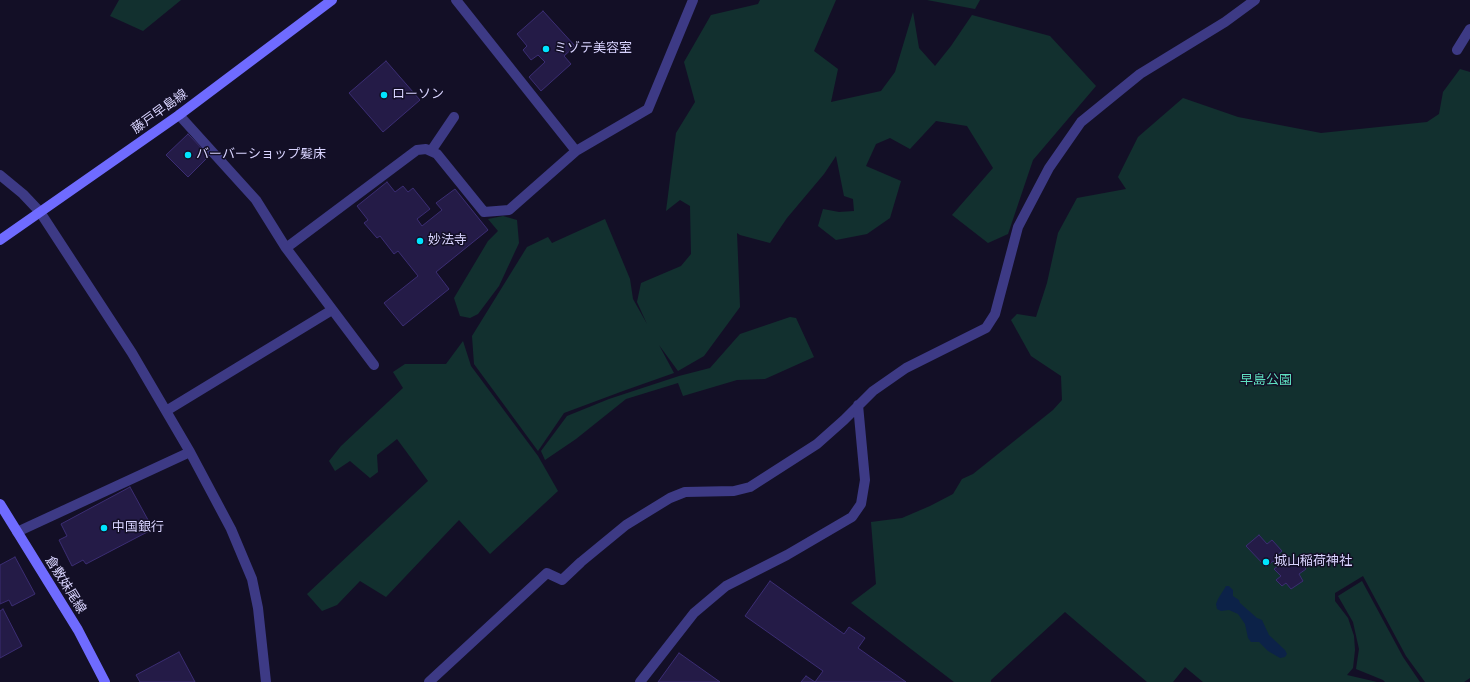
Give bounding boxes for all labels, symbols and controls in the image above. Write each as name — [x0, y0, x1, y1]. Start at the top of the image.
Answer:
place label: ミゾテ美容室 — [554, 41, 632, 57]
marker: ミゾテ美容室 — [541, 44, 551, 54]
street label: 藤戸早島線 — [129, 87, 191, 137]
place label: ローソン — [392, 87, 444, 103]
marker: ローソン — [379, 90, 389, 100]
place label: バーバーショップ髪床 — [196, 147, 326, 163]
marker: バーバーショップ髪床 — [183, 150, 193, 160]
place label: 妙法寺 — [428, 233, 467, 249]
marker: 妙法寺 — [415, 236, 425, 246]
park label: 早島公園 — [1240, 373, 1292, 389]
place label: 中国銀行 — [112, 520, 164, 536]
marker: 中国銀行 — [99, 523, 109, 533]
street label: 倉敷妹尾線 — [41, 553, 89, 617]
place label: 城山稲荷神社 — [1274, 554, 1352, 570]
marker: 城山稲荷神社 — [1261, 557, 1271, 567]

